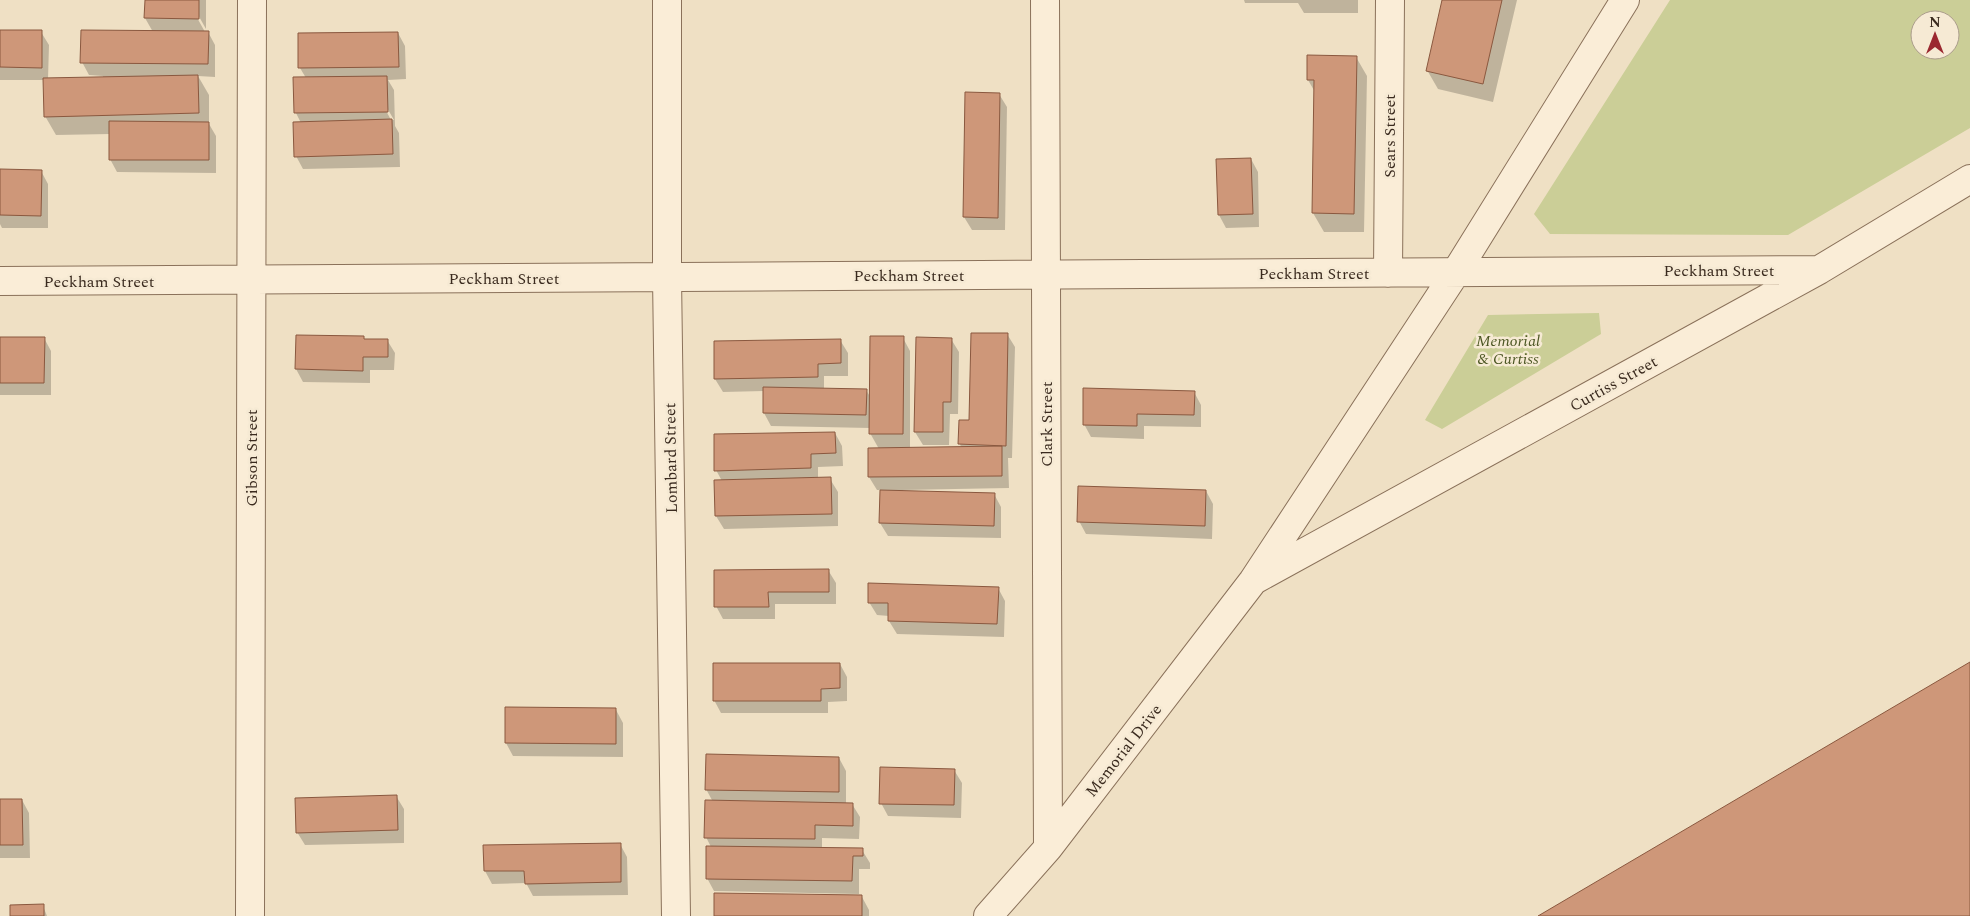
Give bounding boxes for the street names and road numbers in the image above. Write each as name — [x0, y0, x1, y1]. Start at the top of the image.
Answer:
street label: Sears Street — [1378, 94, 1402, 178]
street label: Peckham Street — [1664, 259, 1775, 283]
street label: Peckham Street — [1259, 262, 1370, 286]
street label: Peckham Street — [854, 264, 965, 288]
street label: Peckham Street — [449, 267, 560, 291]
street label: Peckham Street — [44, 270, 155, 294]
street label: Curtiss Street — [1565, 350, 1662, 418]
street label: Clark Street — [1035, 381, 1059, 467]
street label: Lombard Street — [658, 402, 684, 513]
street label: Gibson Street — [240, 409, 264, 507]
street label: Memorial Drive — [1080, 699, 1168, 802]

